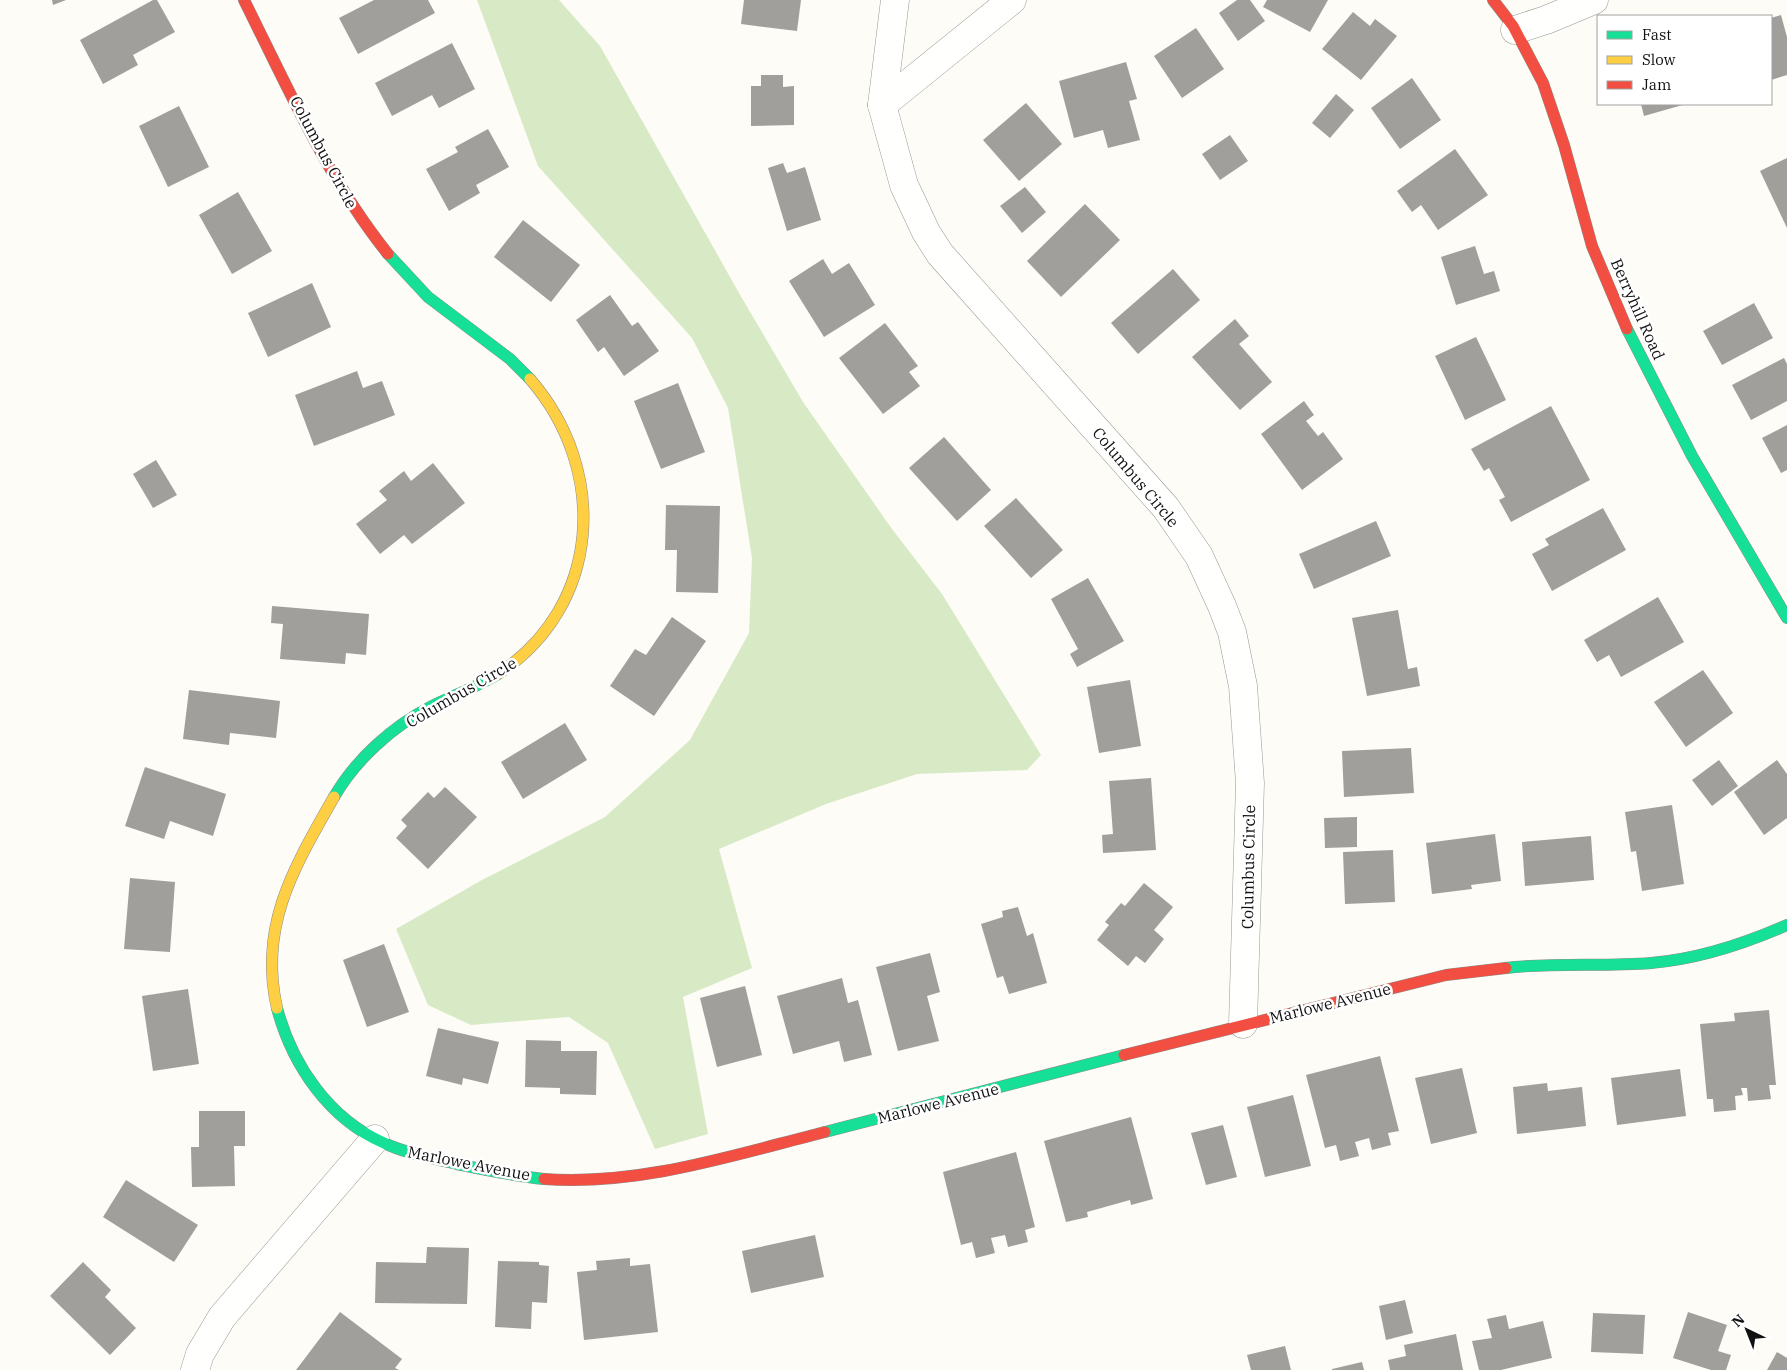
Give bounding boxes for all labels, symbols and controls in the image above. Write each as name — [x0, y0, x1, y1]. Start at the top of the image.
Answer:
legend — [1597, 15, 1772, 105]
text: Fast — [1642, 25, 1672, 44]
text: Slow — [1642, 50, 1676, 69]
text: Jam — [1642, 75, 1671, 94]
street label: Columbus Circle — [286, 92, 362, 212]
street label: Berryhill Road — [1607, 255, 1669, 363]
street label: Columbus Circle — [1088, 423, 1184, 531]
street label: Columbus Circle — [402, 652, 520, 732]
street label: Columbus Circle — [1237, 805, 1259, 929]
street label: Marlowe Avenue — [1267, 978, 1393, 1028]
street label: Marlowe Avenue — [875, 1078, 1001, 1128]
street label: Marlowe Avenue — [406, 1141, 532, 1185]
north arrow — [1722, 1305, 1772, 1355]
text: N — [1728, 1310, 1748, 1331]

